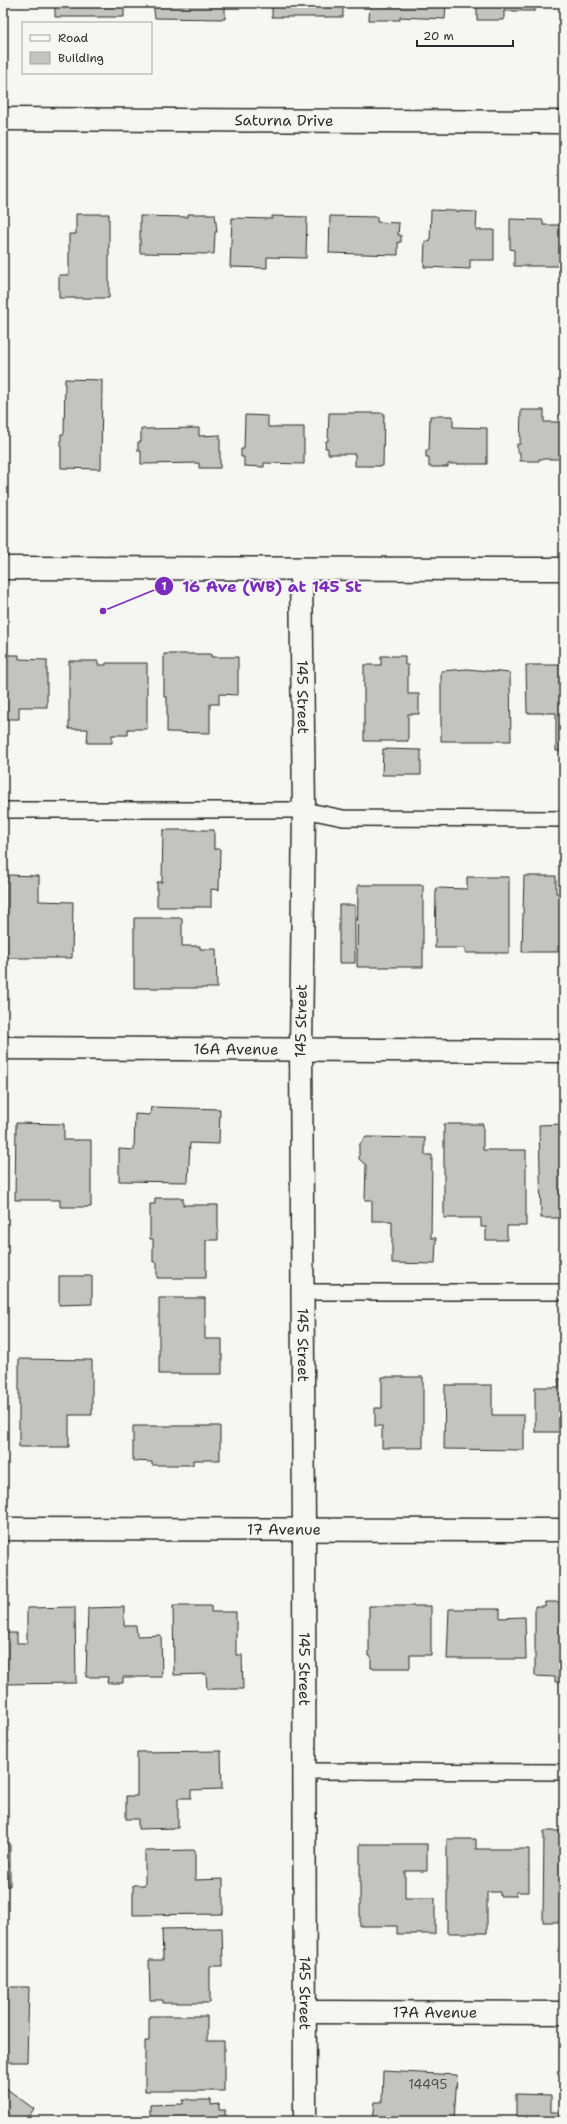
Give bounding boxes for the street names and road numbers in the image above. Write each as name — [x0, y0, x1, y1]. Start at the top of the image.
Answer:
street label: Saturna Drive — [234, 110, 334, 131]
street label: 145 Street — [292, 660, 313, 734]
street label: 145 Street — [290, 984, 312, 1058]
street label: 16A Avenue — [193, 1039, 279, 1059]
street label: 145 Street — [293, 1308, 313, 1382]
street label: 17 Avenue — [247, 1519, 321, 1540]
street label: 145 Street — [294, 1632, 314, 1706]
street label: 145 Street — [295, 1956, 315, 2030]
street label: 17A Avenue — [393, 2002, 477, 2023]

